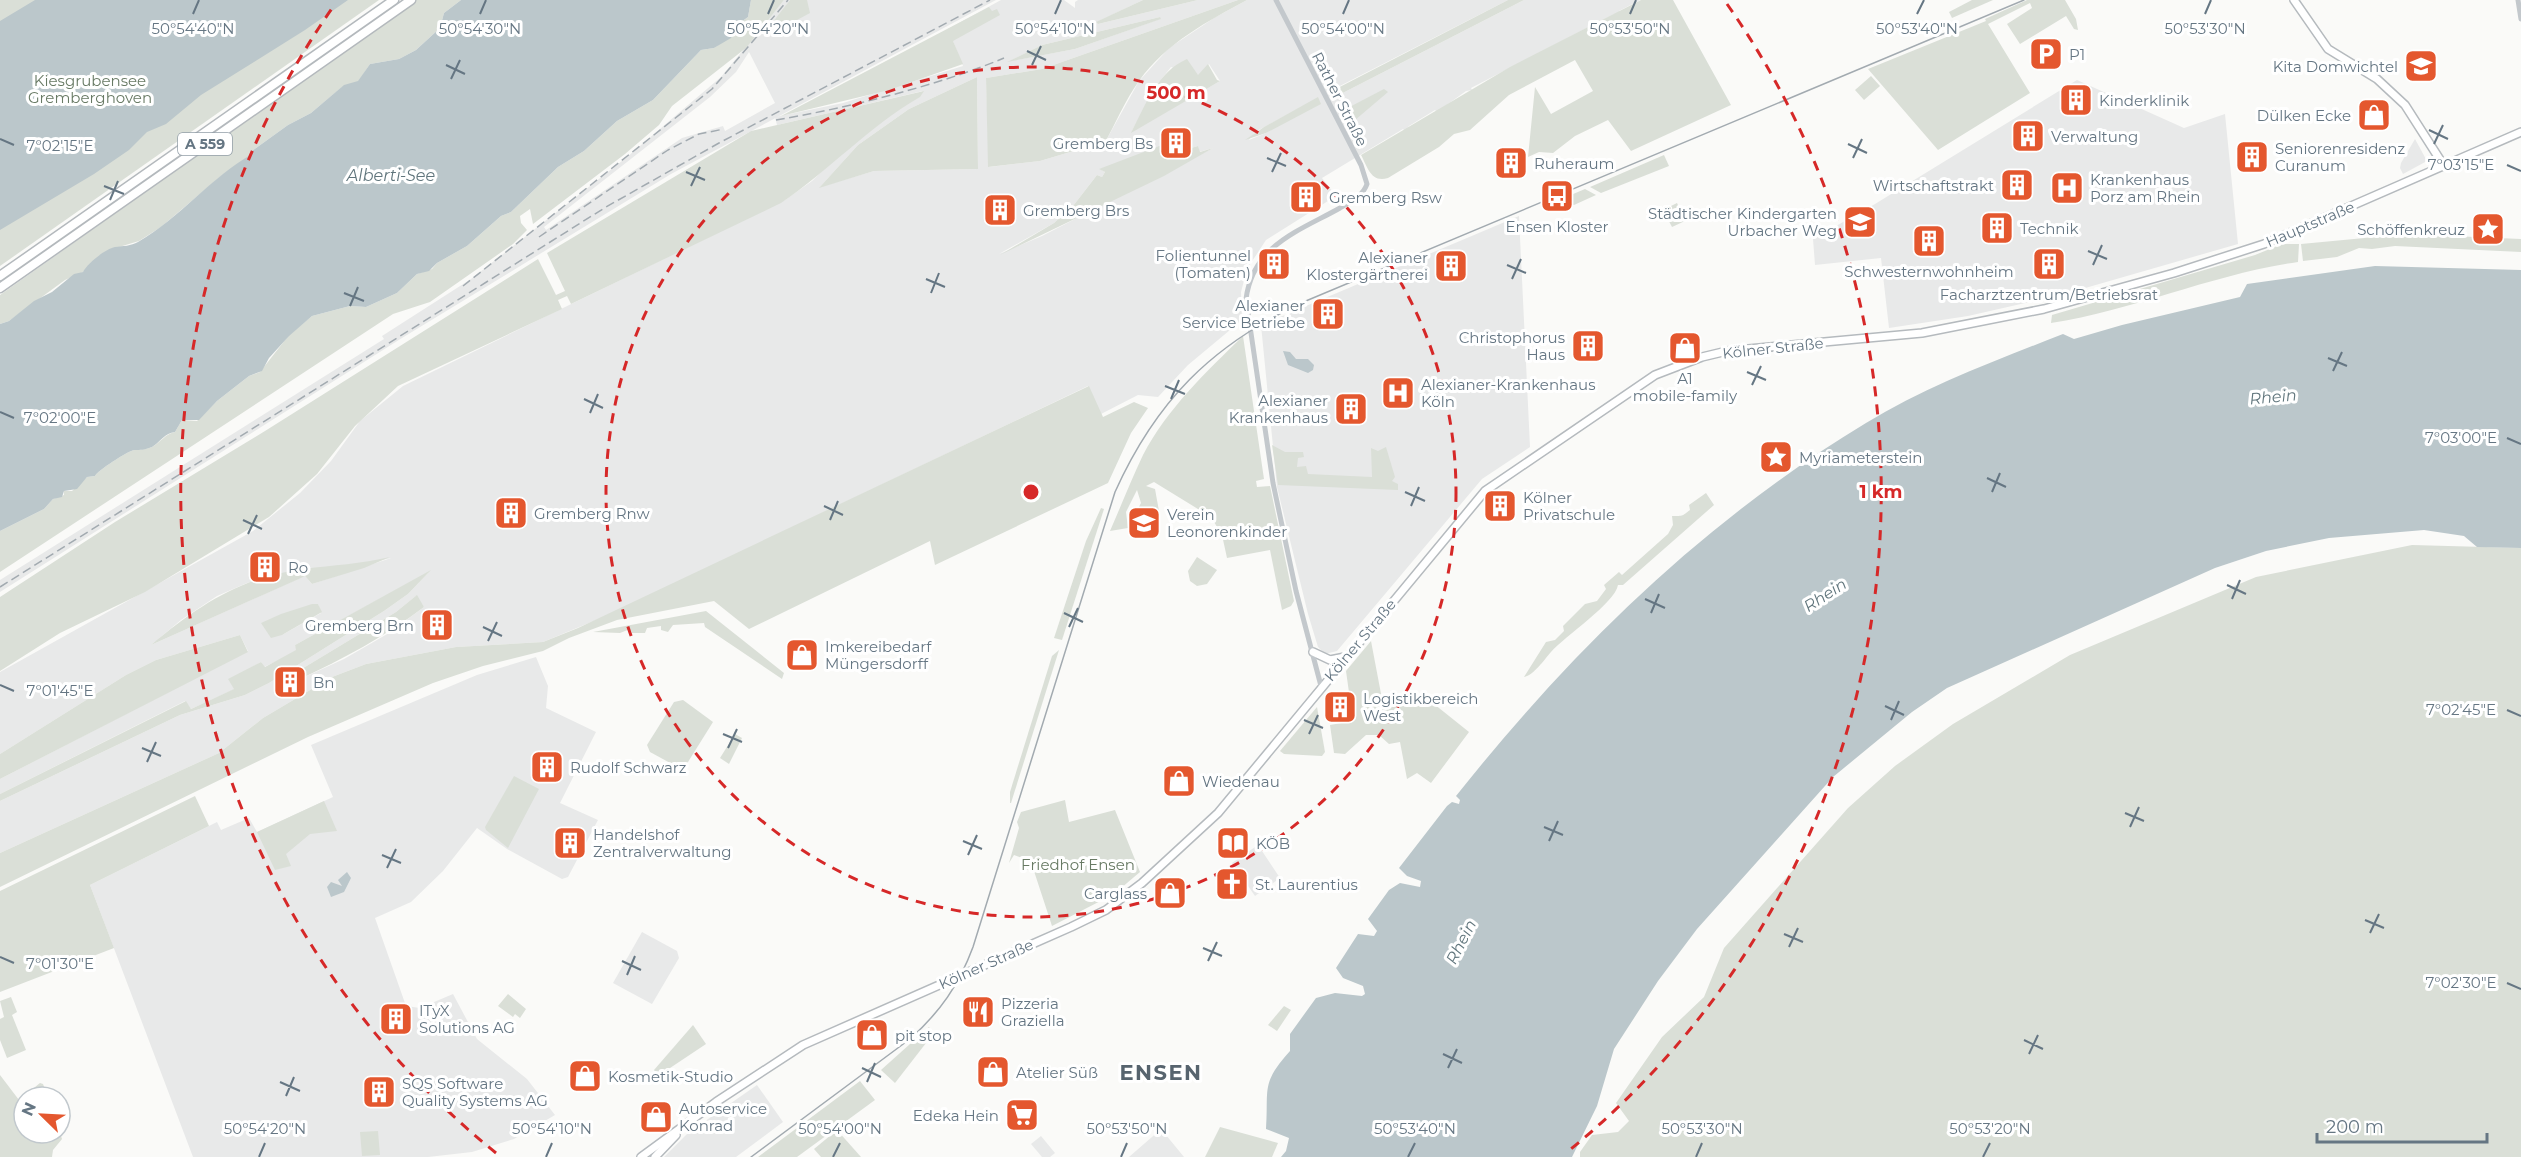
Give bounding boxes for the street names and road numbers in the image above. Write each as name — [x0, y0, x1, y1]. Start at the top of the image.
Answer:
street label: Rather Straße — [1308, 49, 1372, 149]
road number: A 559 — [178, 133, 232, 155]
street label: Hauptstraße — [2263, 197, 2357, 251]
street label: Kölner Straße — [1722, 333, 1824, 363]
street label: Kölner Straße — [1320, 595, 1400, 685]
street label: Kölner Straße — [936, 935, 1036, 993]

